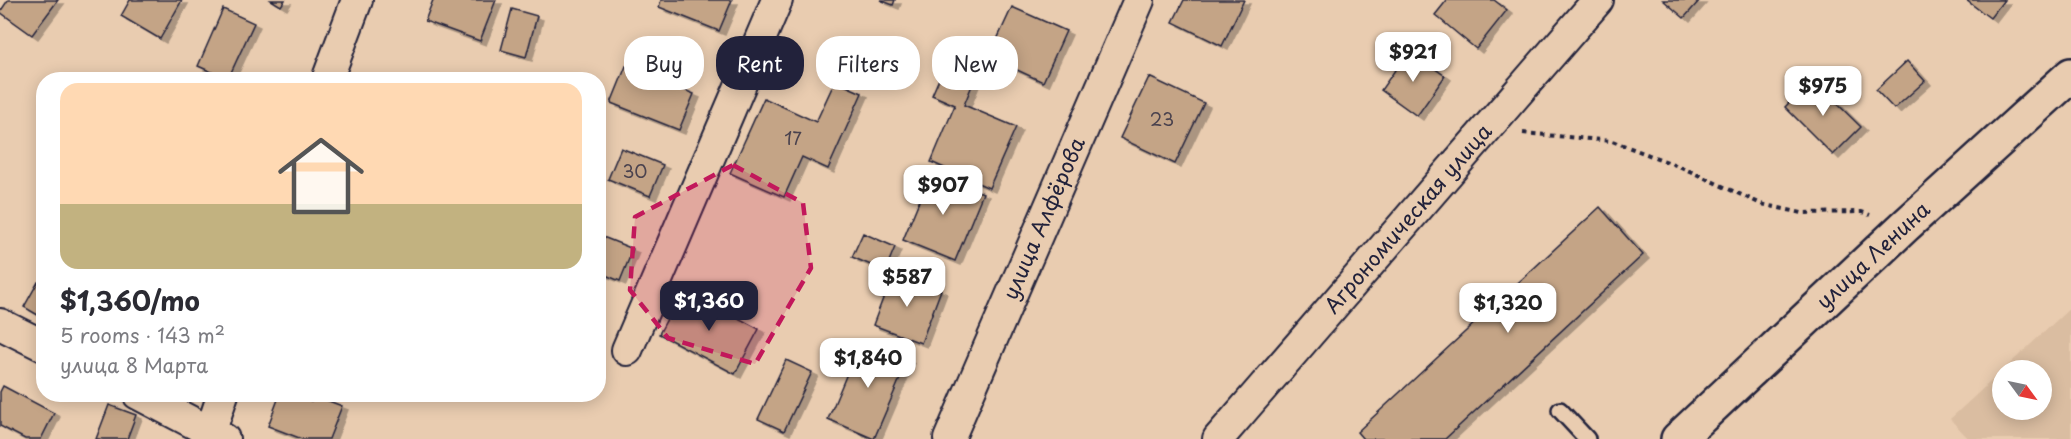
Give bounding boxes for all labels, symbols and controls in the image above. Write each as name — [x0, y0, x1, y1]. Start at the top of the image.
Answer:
pin: $921 — [1377, 32, 1449, 83]
chip: Buy — [624, 36, 704, 90]
chip: Rent — [716, 36, 804, 90]
chip: Filters — [816, 36, 920, 90]
chip: New — [932, 36, 1018, 90]
text: $921 — [1389, 36, 1437, 66]
pin: $975 — [1787, 66, 1859, 117]
text: $975 — [1798, 70, 1848, 100]
house number: 23 — [1150, 105, 1174, 132]
street label: Агрономическая улица — [1315, 115, 1499, 320]
icon: home — [267, 122, 375, 230]
house number: 17 — [784, 124, 802, 151]
street label: улица Алфёрова — [993, 132, 1092, 304]
house number: 30 — [622, 157, 648, 184]
pin: $907 — [907, 165, 979, 216]
text: $907 — [918, 169, 968, 199]
street label: улица Ленина — [1808, 192, 1937, 316]
pin: $587 — [871, 257, 943, 308]
text: $587 — [882, 261, 932, 291]
text: $1,360/mo — [60, 281, 200, 320]
pin: $1,360 — [660, 281, 758, 332]
pin: $1,320 — [1459, 283, 1557, 334]
text: $1,360 — [674, 285, 744, 315]
text: $1,320 — [1473, 287, 1543, 317]
text: 5 rooms · 143 m² — [60, 320, 225, 350]
pin: $1,840 — [819, 338, 917, 389]
text: $1,840 — [834, 342, 902, 372]
text: улица 8 Марта — [60, 350, 208, 380]
north arrow — [1992, 360, 2052, 420]
map controls — [1992, 360, 2052, 420]

